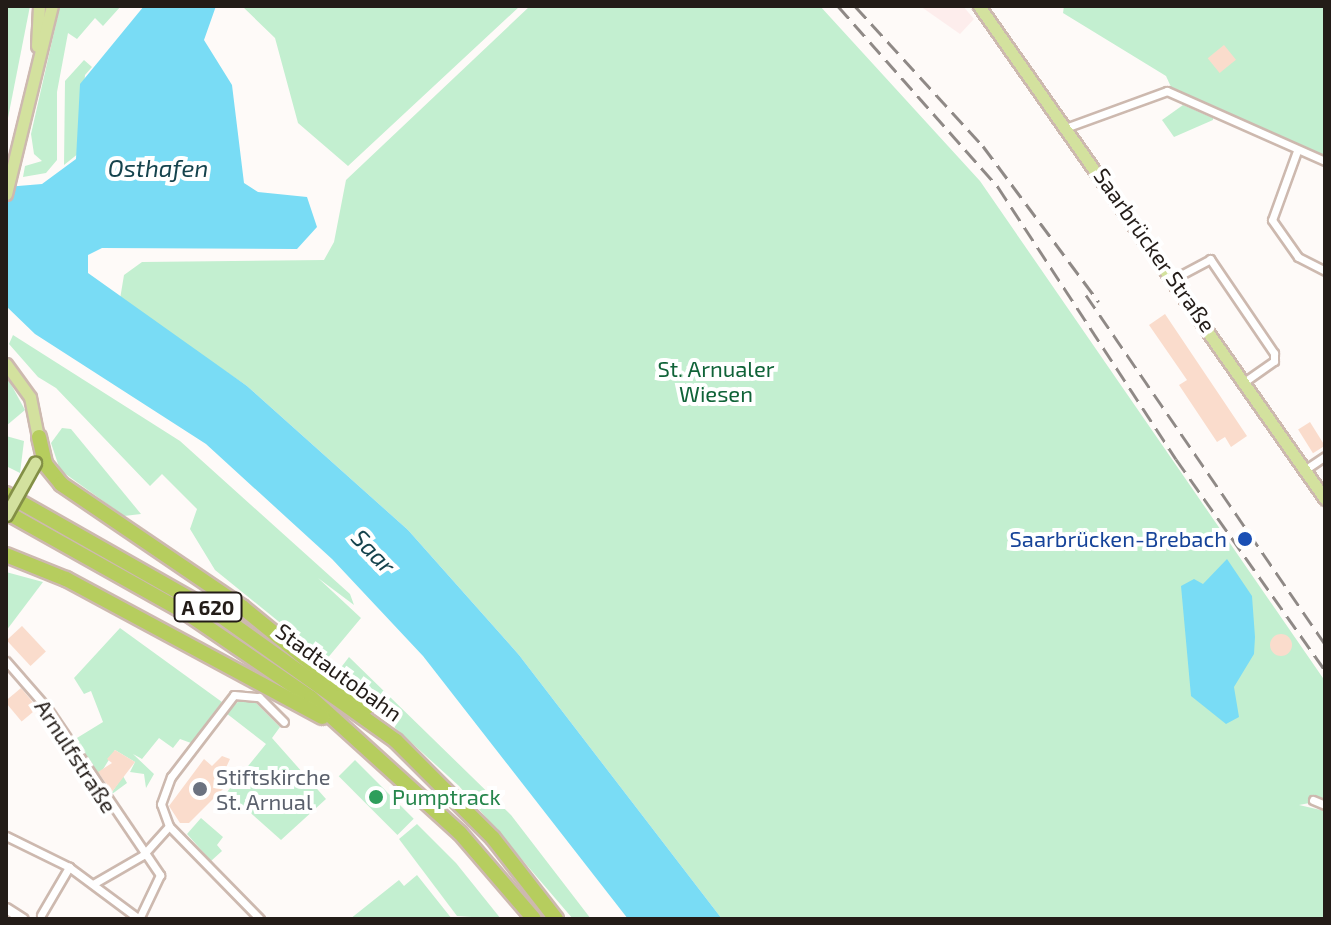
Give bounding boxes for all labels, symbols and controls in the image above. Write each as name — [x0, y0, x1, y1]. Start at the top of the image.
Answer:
water label: Osthafen — [108, 154, 208, 182]
street label: Saarbrücker Straße — [1088, 163, 1222, 337]
park label: St. Arnualer Wiesen — [657, 355, 775, 406]
water label: Saar — [346, 523, 402, 579]
place label: Saarbrücken-Brebach — [1010, 526, 1227, 552]
marker: Saarbrücken-Brebach — [1234, 528, 1256, 550]
road number: A 620 — [172, 591, 244, 623]
street label: Stadtautobahn — [271, 617, 407, 727]
street label: Arnulfstraße — [30, 694, 122, 818]
place label: Stiftskirche St. Arnual — [216, 763, 331, 814]
marker: Stiftskirche St. Arnual — [191, 780, 209, 798]
place label: Pumptrack — [392, 784, 501, 810]
marker: Pumptrack — [367, 788, 385, 806]

